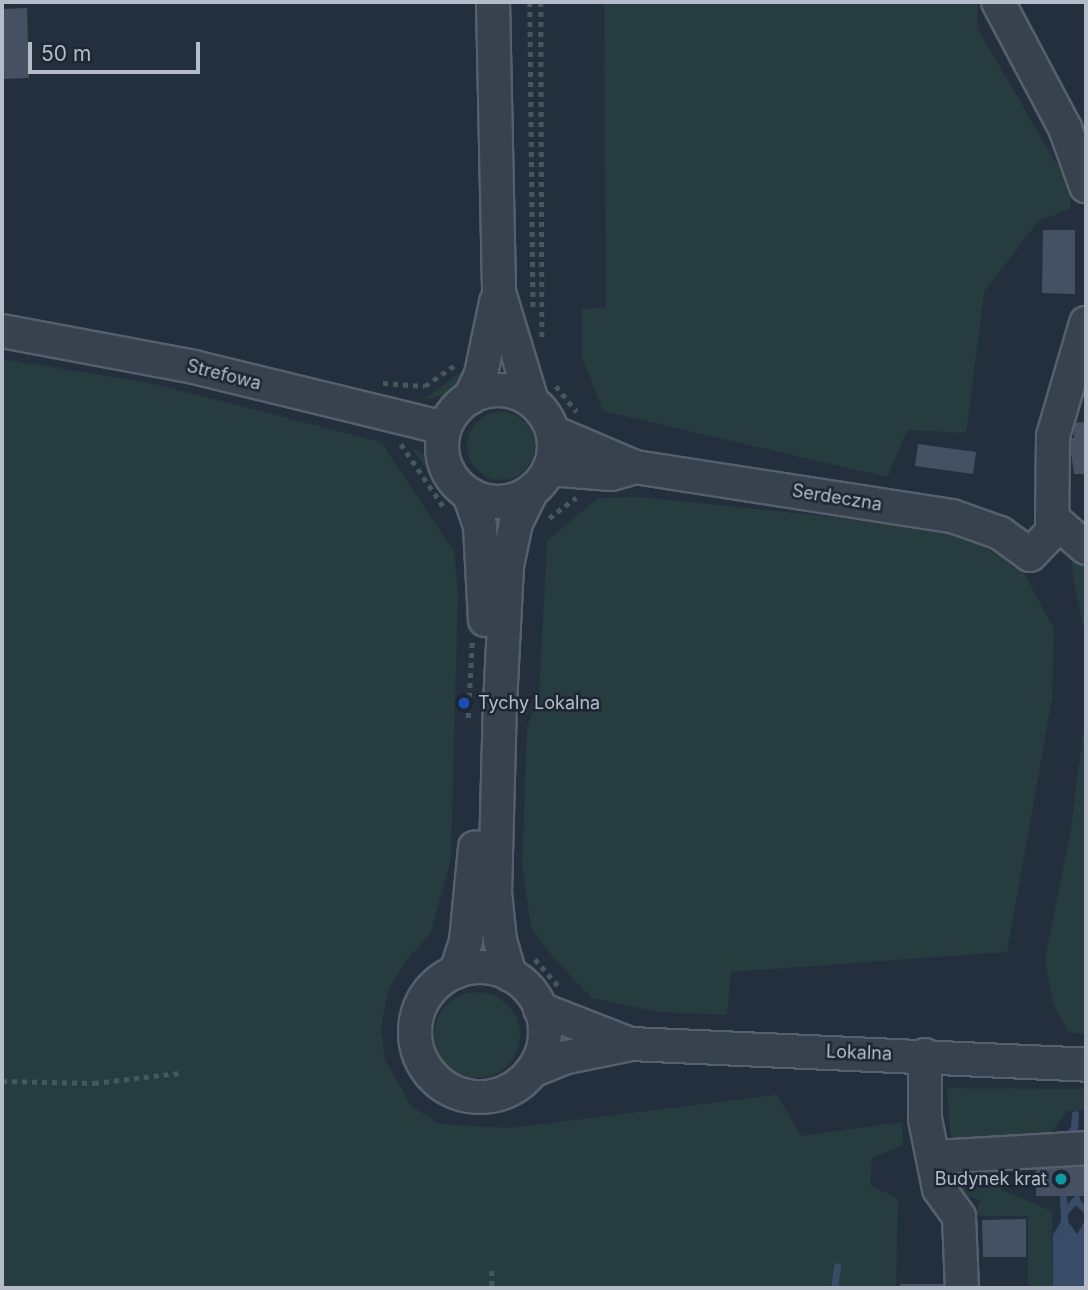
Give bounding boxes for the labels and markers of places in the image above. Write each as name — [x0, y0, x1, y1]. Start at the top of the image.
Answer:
place label: Tychy Lokalna — [478, 692, 600, 714]
marker: Tychy Lokalna — [456, 695, 472, 711]
place label: Budynek krat — [935, 1168, 1047, 1190]
marker: Budynek krat — [1053, 1171, 1069, 1187]

